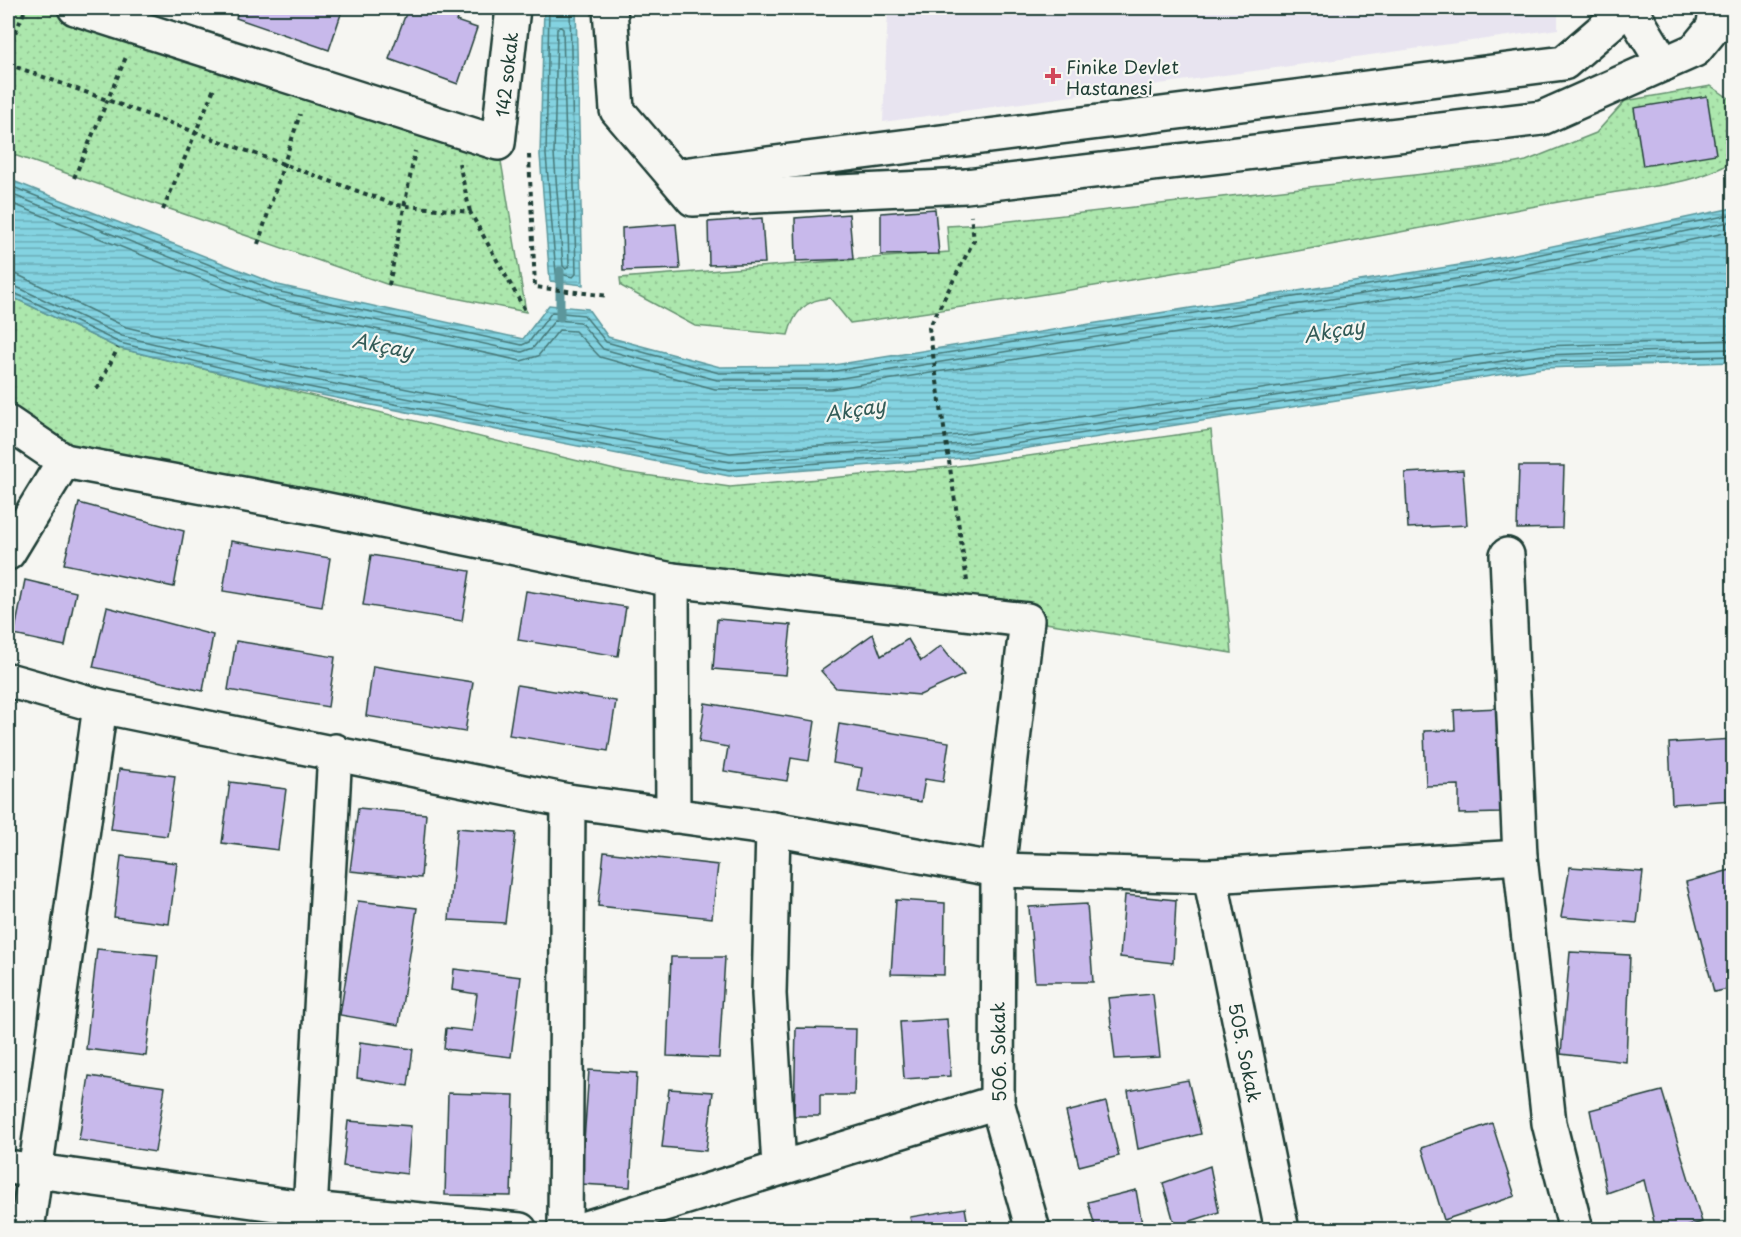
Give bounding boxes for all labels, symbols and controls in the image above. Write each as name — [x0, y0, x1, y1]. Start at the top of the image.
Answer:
street label: 142 sokak — [487, 30, 524, 119]
place label: Finike Devlet Hastanesi — [1066, 53, 1179, 101]
marker: Finike Devlet Hastanesi — [1044, 67, 1062, 85]
water label: Akçay — [1301, 310, 1368, 350]
water label: Akçay — [350, 324, 417, 366]
water label: Akçay — [822, 389, 889, 429]
street label: 505. Sokak — [1223, 1000, 1269, 1105]
street label: 506. Sokak — [984, 1002, 1012, 1102]

